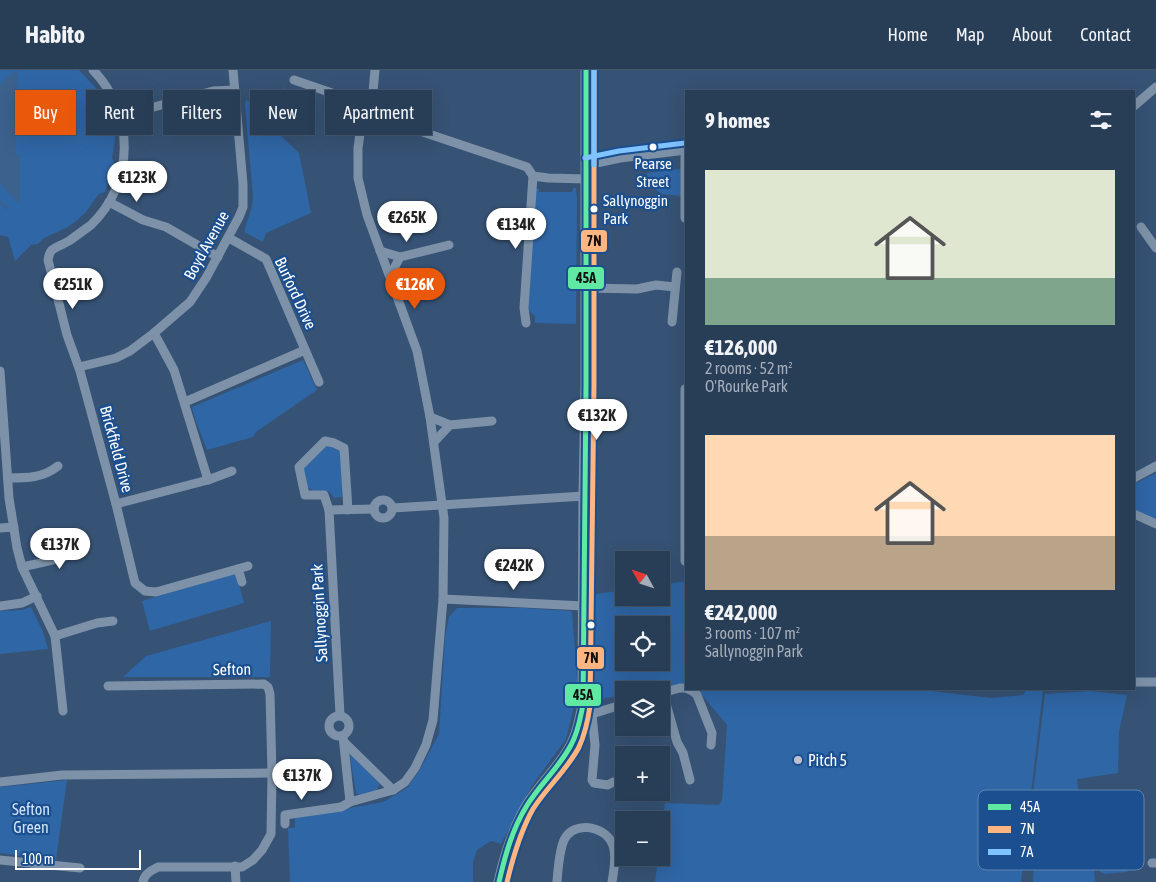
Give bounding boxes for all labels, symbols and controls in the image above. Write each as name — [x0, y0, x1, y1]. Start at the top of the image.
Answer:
text: Habito — [25, 21, 85, 48]
text: Home — [888, 24, 928, 45]
text: Map — [956, 24, 985, 45]
text: About — [1013, 24, 1052, 45]
text: Contact — [1080, 24, 1131, 45]
chip: Buy — [15, 90, 76, 135]
chip: Rent — [86, 90, 153, 135]
chip: Filters — [163, 90, 240, 135]
chip: New — [250, 90, 315, 135]
chip: Apartment — [325, 90, 432, 135]
icon: filters — [1087, 106, 1115, 134]
text: 9 homes — [705, 108, 770, 132]
marker: Pearse Street — [648, 142, 658, 152]
place label: Pearse Street — [634, 155, 672, 190]
pin: €123K — [102, 160, 172, 203]
text: €123K — [118, 168, 156, 186]
place label: Sallynoggin Park — [603, 192, 668, 227]
pin: €265K — [372, 200, 442, 243]
icon: home — [865, 203, 955, 293]
marker: Sallynoggin Park — [589, 204, 599, 214]
street label: Boyd Avenue — [180, 208, 233, 283]
text: €265K — [388, 208, 426, 226]
pin: €134K — [481, 208, 551, 250]
text: €134K — [497, 215, 535, 233]
line badge: 7N — [580, 229, 608, 253]
text: 7N — [587, 233, 601, 249]
street label: Burford Drive — [271, 254, 321, 332]
line badge: 45A — [567, 266, 605, 290]
pin: €251K — [38, 268, 108, 310]
pin: €126K — [380, 268, 450, 310]
text: 45A — [575, 270, 596, 286]
text: €251K — [54, 275, 92, 293]
text: €126K — [396, 275, 434, 293]
text: €126,000 — [705, 335, 777, 359]
text: 2 rooms · 52 m² — [705, 359, 793, 377]
text: O'Rourke Park — [705, 377, 788, 395]
pin: €132K — [562, 398, 632, 441]
street label: Brickfield Drive — [97, 404, 137, 494]
text: €132K — [578, 406, 616, 424]
icon: home — [865, 468, 955, 558]
pin: €137K — [25, 528, 95, 570]
text: €137K — [41, 535, 79, 553]
pin: €242K — [479, 548, 549, 591]
north arrow — [615, 551, 670, 606]
map controls — [615, 551, 670, 866]
text: €242K — [495, 556, 533, 574]
street label: Sallynoggin Park — [307, 563, 332, 662]
text: €242,000 — [705, 600, 777, 624]
button: locate — [615, 616, 670, 671]
unlabelled marker — [586, 620, 596, 630]
text: 3 rooms · 107 m² — [705, 624, 800, 642]
text: Sallynoggin Park — [705, 642, 803, 660]
line badge: 7N — [576, 646, 605, 670]
text: 7N — [584, 650, 598, 666]
street label: Sefton — [213, 660, 251, 678]
button: layers — [615, 681, 670, 736]
line badge: 45A — [564, 683, 602, 707]
text: 45A — [572, 687, 593, 703]
button: + — [615, 746, 670, 801]
place label: Pitch 5 — [808, 751, 847, 769]
marker: Pitch 5 — [792, 754, 804, 766]
pin: €137K — [267, 758, 337, 801]
text: €137K — [283, 766, 321, 784]
legend — [978, 790, 1144, 870]
text: 45A — [1020, 799, 1040, 815]
park label: Sefton Green — [12, 800, 50, 836]
button: − — [615, 811, 670, 866]
text: 7N — [1020, 821, 1035, 837]
text: 7A — [1020, 844, 1034, 860]
scale bar — [15, 847, 141, 870]
text: 100 m — [22, 851, 54, 867]

